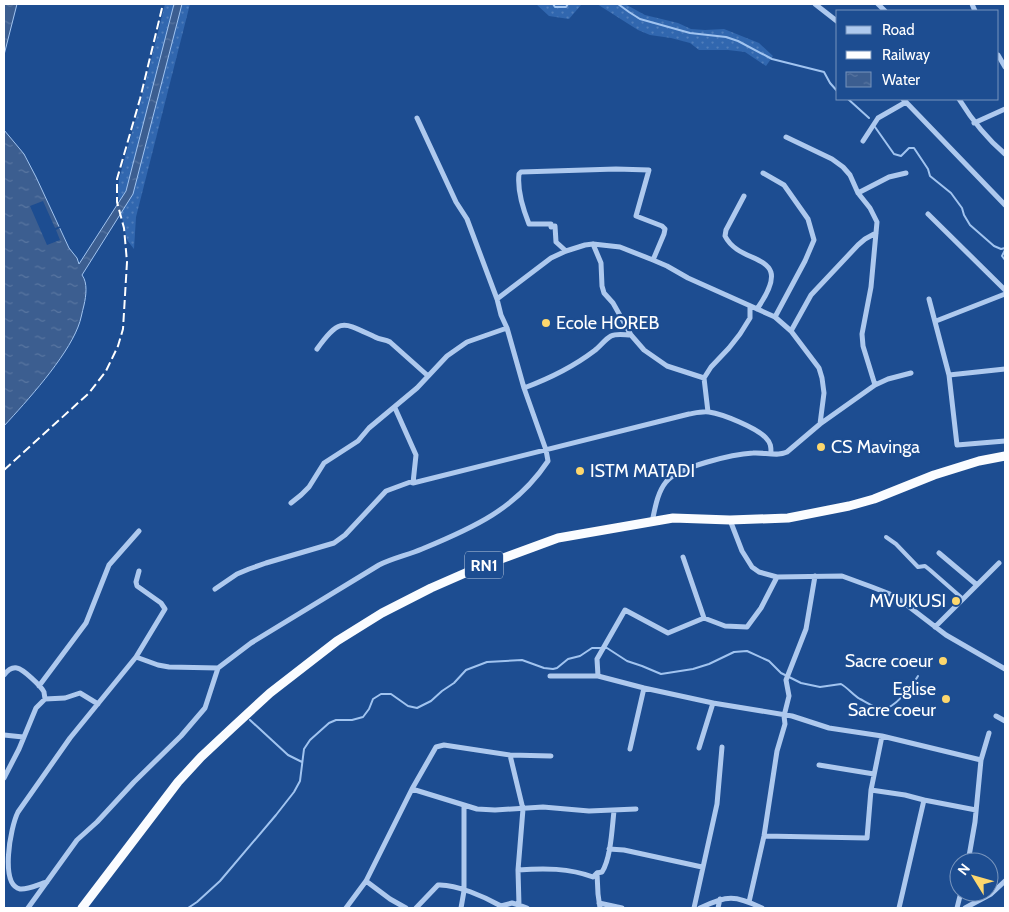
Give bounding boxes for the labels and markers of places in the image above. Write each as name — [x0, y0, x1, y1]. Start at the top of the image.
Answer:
place label: Ecole HOREB — [556, 312, 659, 334]
marker: Ecole HOREB — [540, 317, 552, 329]
place label: CS Mavinga — [831, 436, 920, 458]
marker: CS Mavinga — [815, 441, 827, 453]
place label: ISTM MATADI — [590, 460, 695, 482]
marker: ISTM MATADI — [574, 465, 586, 477]
place label: MVUKUSI — [869, 590, 946, 612]
marker: MVUKUSI — [950, 595, 962, 607]
place label: Sacre coeur — [845, 650, 933, 672]
marker: Sacre coeur — [937, 655, 949, 667]
place label: Eglise Sacre coeur — [848, 678, 936, 721]
marker: Eglise Sacre coeur — [940, 693, 952, 705]

